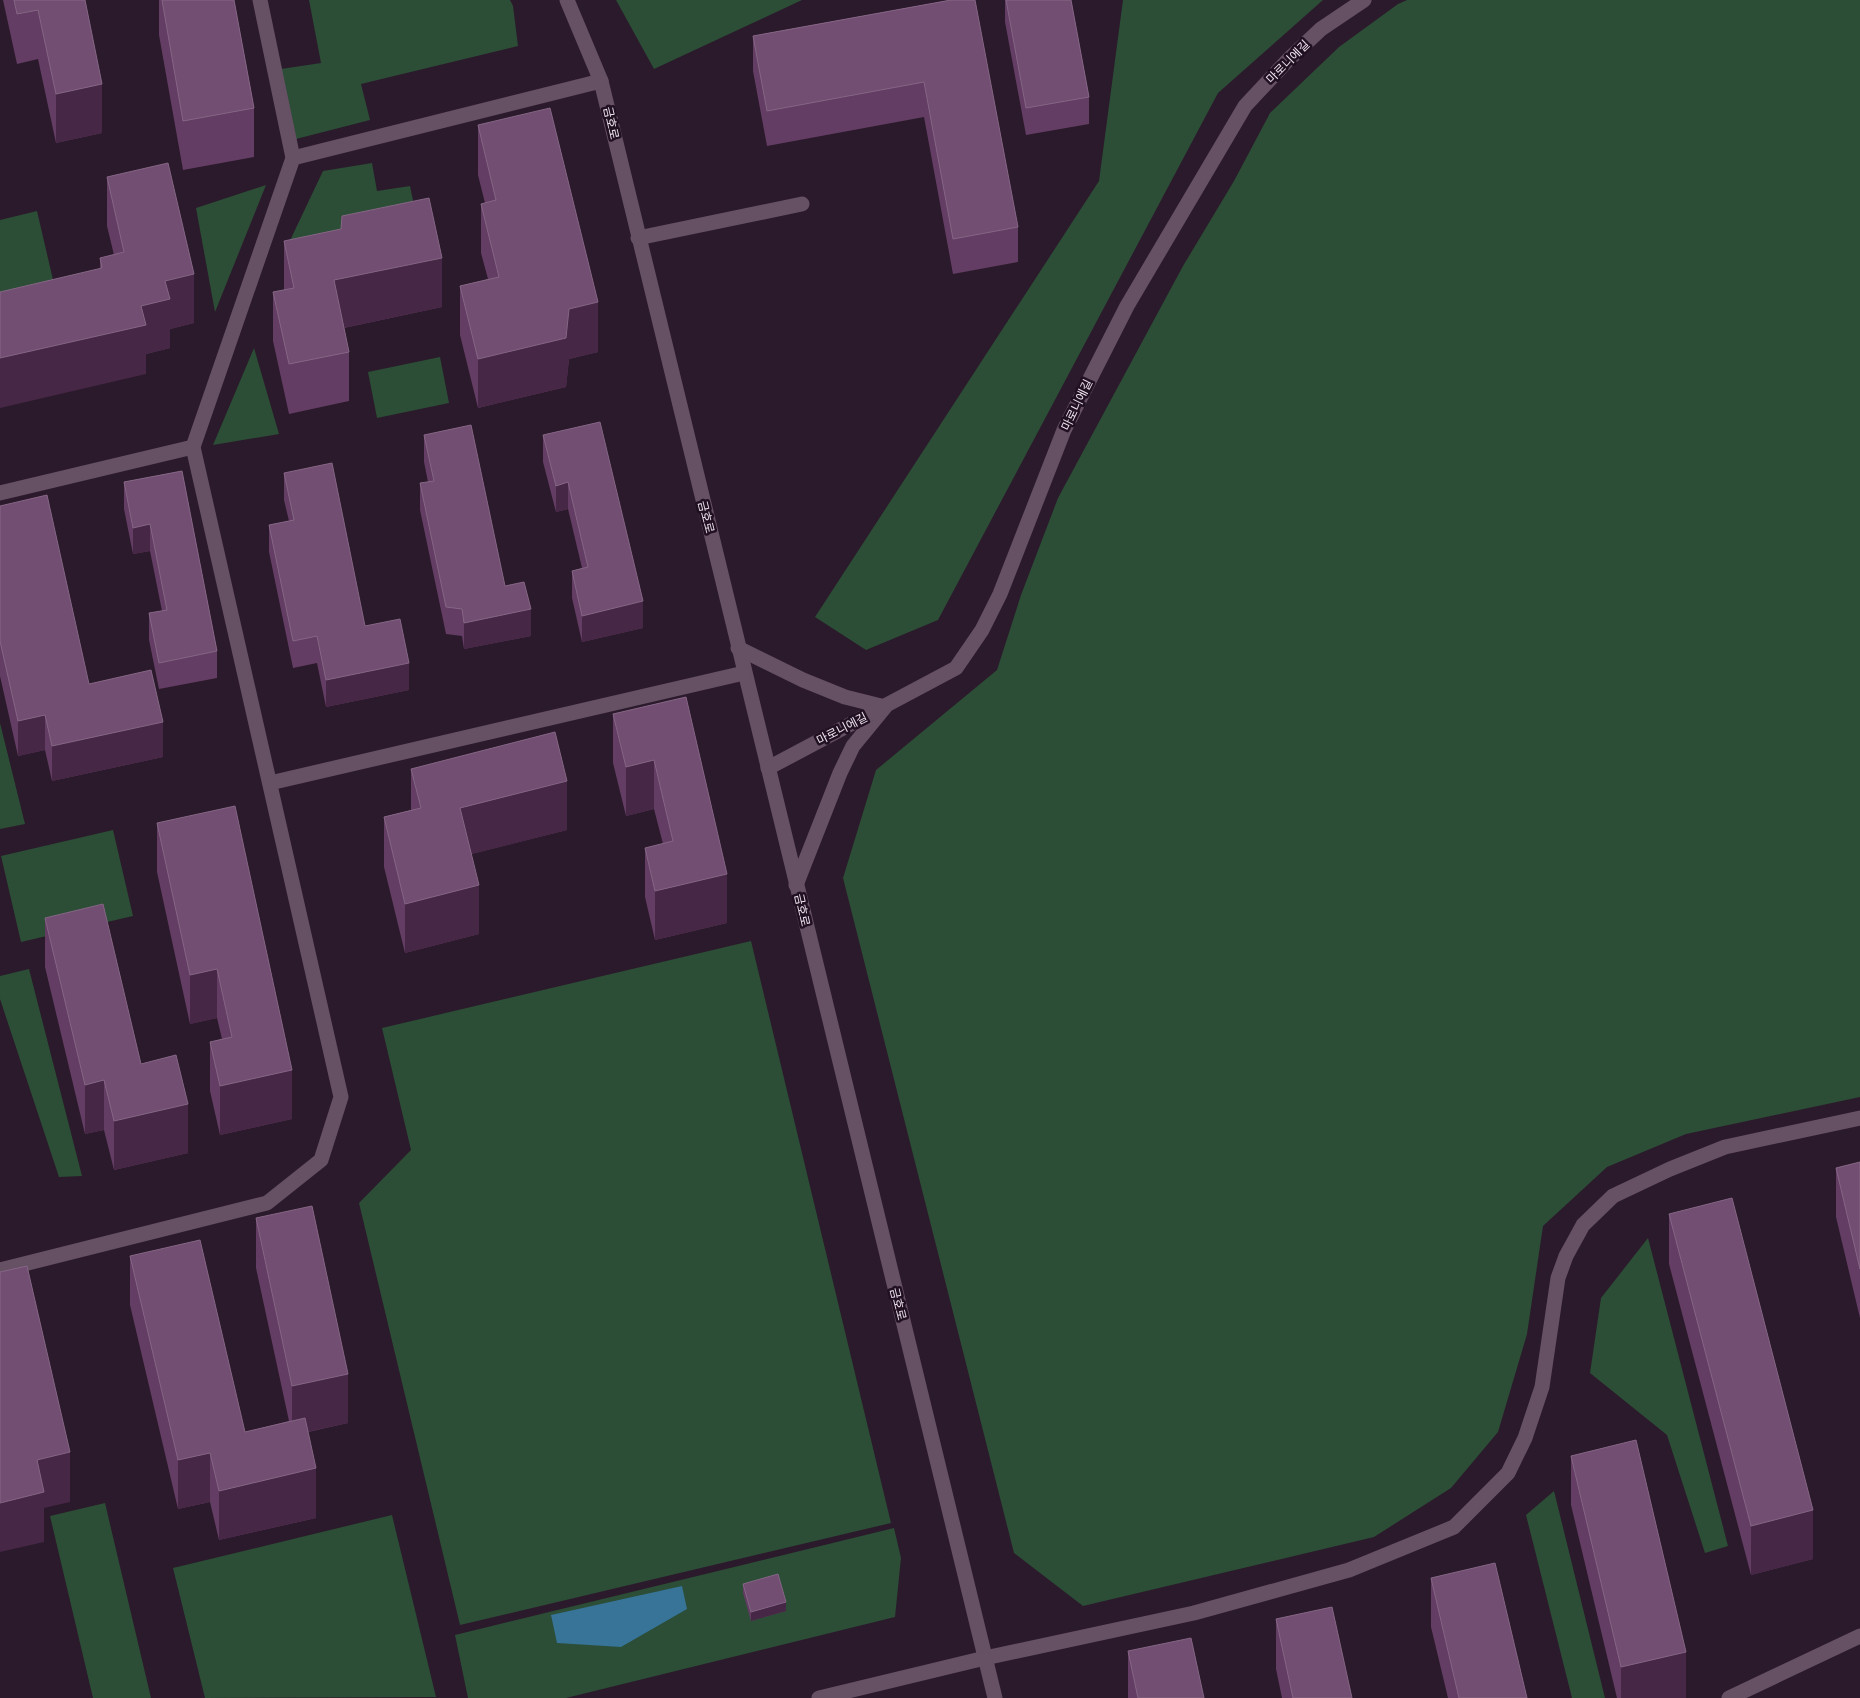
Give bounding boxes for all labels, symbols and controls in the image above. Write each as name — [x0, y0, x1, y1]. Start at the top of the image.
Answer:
street label: 마로니에길 — [1263, 37, 1313, 87]
street label: 금호로 — [599, 105, 623, 141]
street label: 마로니에길 — [1058, 377, 1096, 433]
street label: 금호로 — [694, 499, 718, 535]
street label: 마로니에길 — [814, 709, 870, 749]
street label: 금호로 — [790, 892, 814, 928]
street label: 금호로 — [886, 1286, 910, 1322]

